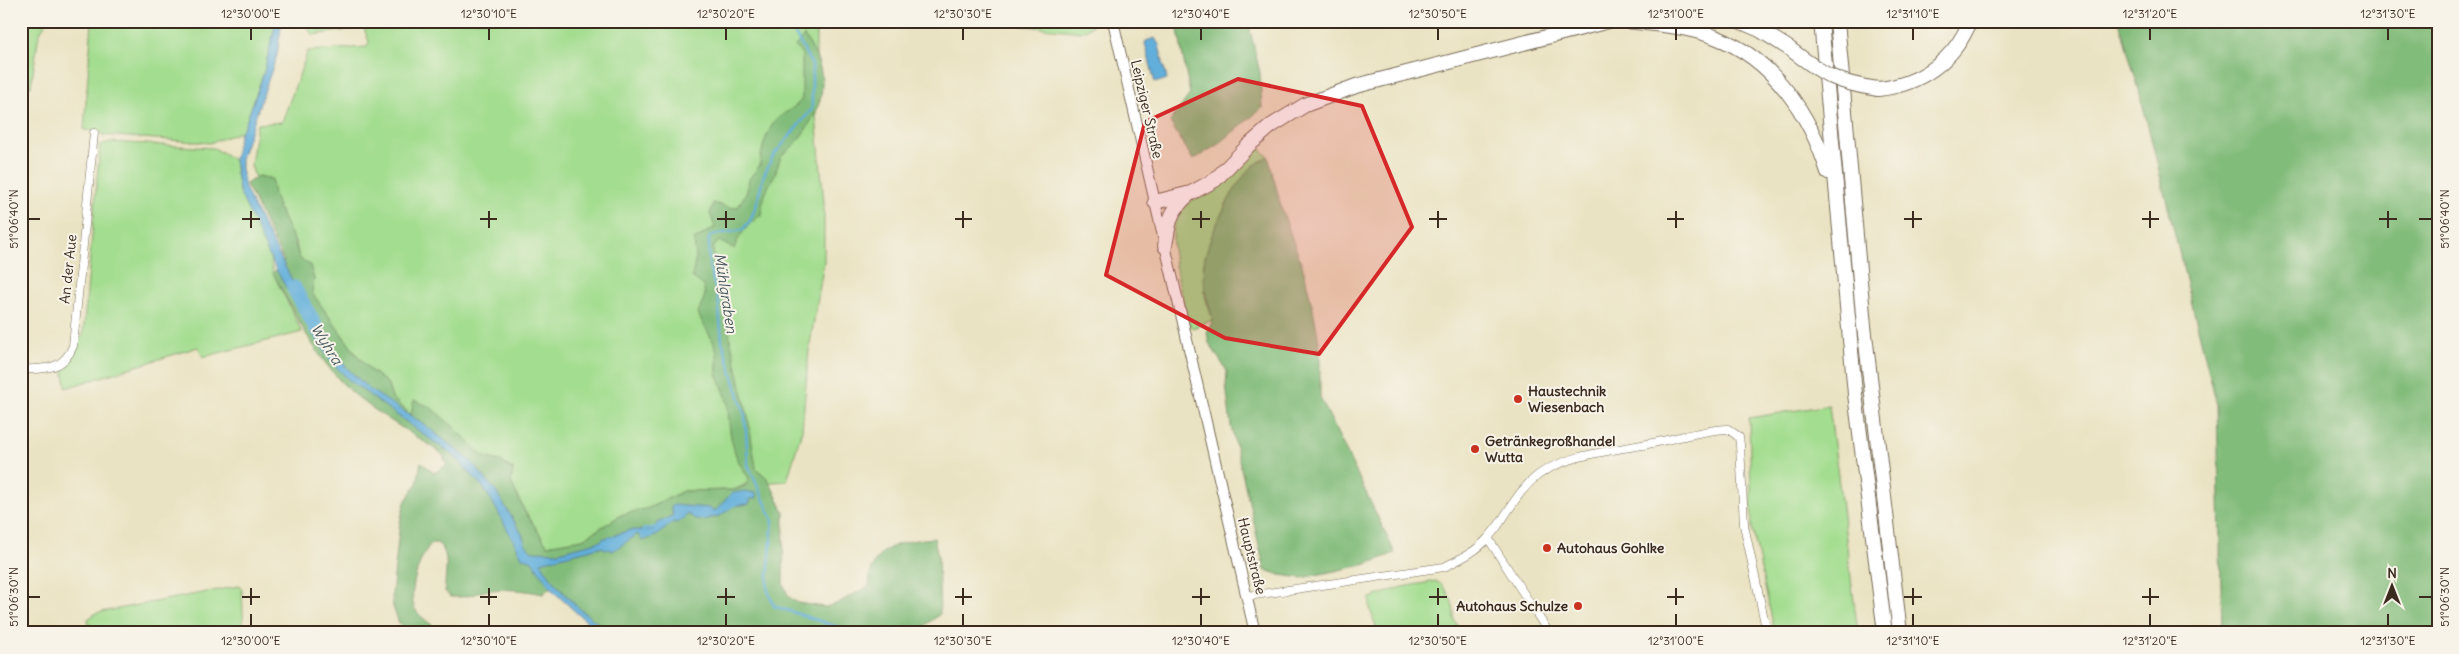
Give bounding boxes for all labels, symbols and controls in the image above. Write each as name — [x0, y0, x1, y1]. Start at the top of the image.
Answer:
text: 12°30'00"E — [221, 6, 281, 21]
text: 12°30'10"E — [461, 6, 517, 21]
text: 12°30'20"E — [697, 6, 755, 21]
text: 12°30'30"E — [934, 6, 992, 21]
text: 12°30'40"E — [1172, 6, 1230, 21]
text: 12°30'50"E — [1409, 6, 1467, 21]
text: 12°31'00"E — [1648, 6, 1704, 21]
text: 12°31'10"E — [1887, 6, 1939, 21]
text: 12°31'20"E — [2123, 6, 2177, 21]
text: 12°31'30"E — [2361, 6, 2415, 21]
street label: Leipziger Straße — [1127, 58, 1167, 160]
text: 51°06'40"N — [6, 189, 21, 249]
text: 51°06'40"N — [2437, 189, 2452, 249]
street label: An der Aue — [55, 233, 81, 305]
water label: Mühlgraben — [710, 252, 742, 335]
water label: Wyhra — [307, 320, 348, 369]
place label: Haustechnik Wiesenbach — [1528, 382, 1606, 416]
marker: Haustechnik Wiesenbach — [1512, 393, 1524, 405]
place label: Getränkegroßhandel Wutta — [1485, 432, 1615, 466]
marker: Getränkegroßhandel Wutta — [1469, 443, 1481, 455]
street label: Hauptstraße — [1234, 516, 1270, 596]
place label: Autohaus Gohlke — [1557, 539, 1665, 557]
marker: Autohaus Gohlke — [1541, 542, 1553, 554]
north arrow — [2366, 562, 2416, 612]
text: N — [2387, 564, 2397, 582]
text: 51°06'30"N — [6, 567, 21, 627]
text: 51°06'30"N — [2437, 567, 2452, 627]
place label: Autohaus Schulze — [1456, 597, 1568, 615]
marker: Autohaus Schulze — [1572, 600, 1584, 612]
text: 12°30'00"E — [221, 633, 281, 648]
text: 12°30'10"E — [461, 633, 517, 648]
text: 12°30'20"E — [697, 633, 755, 648]
text: 12°30'30"E — [934, 633, 992, 648]
text: 12°30'40"E — [1172, 633, 1230, 648]
text: 12°30'50"E — [1409, 633, 1467, 648]
text: 12°31'00"E — [1648, 633, 1704, 648]
text: 12°31'10"E — [1887, 633, 1939, 648]
text: 12°31'20"E — [2123, 633, 2177, 648]
text: 12°31'30"E — [2361, 633, 2415, 648]

